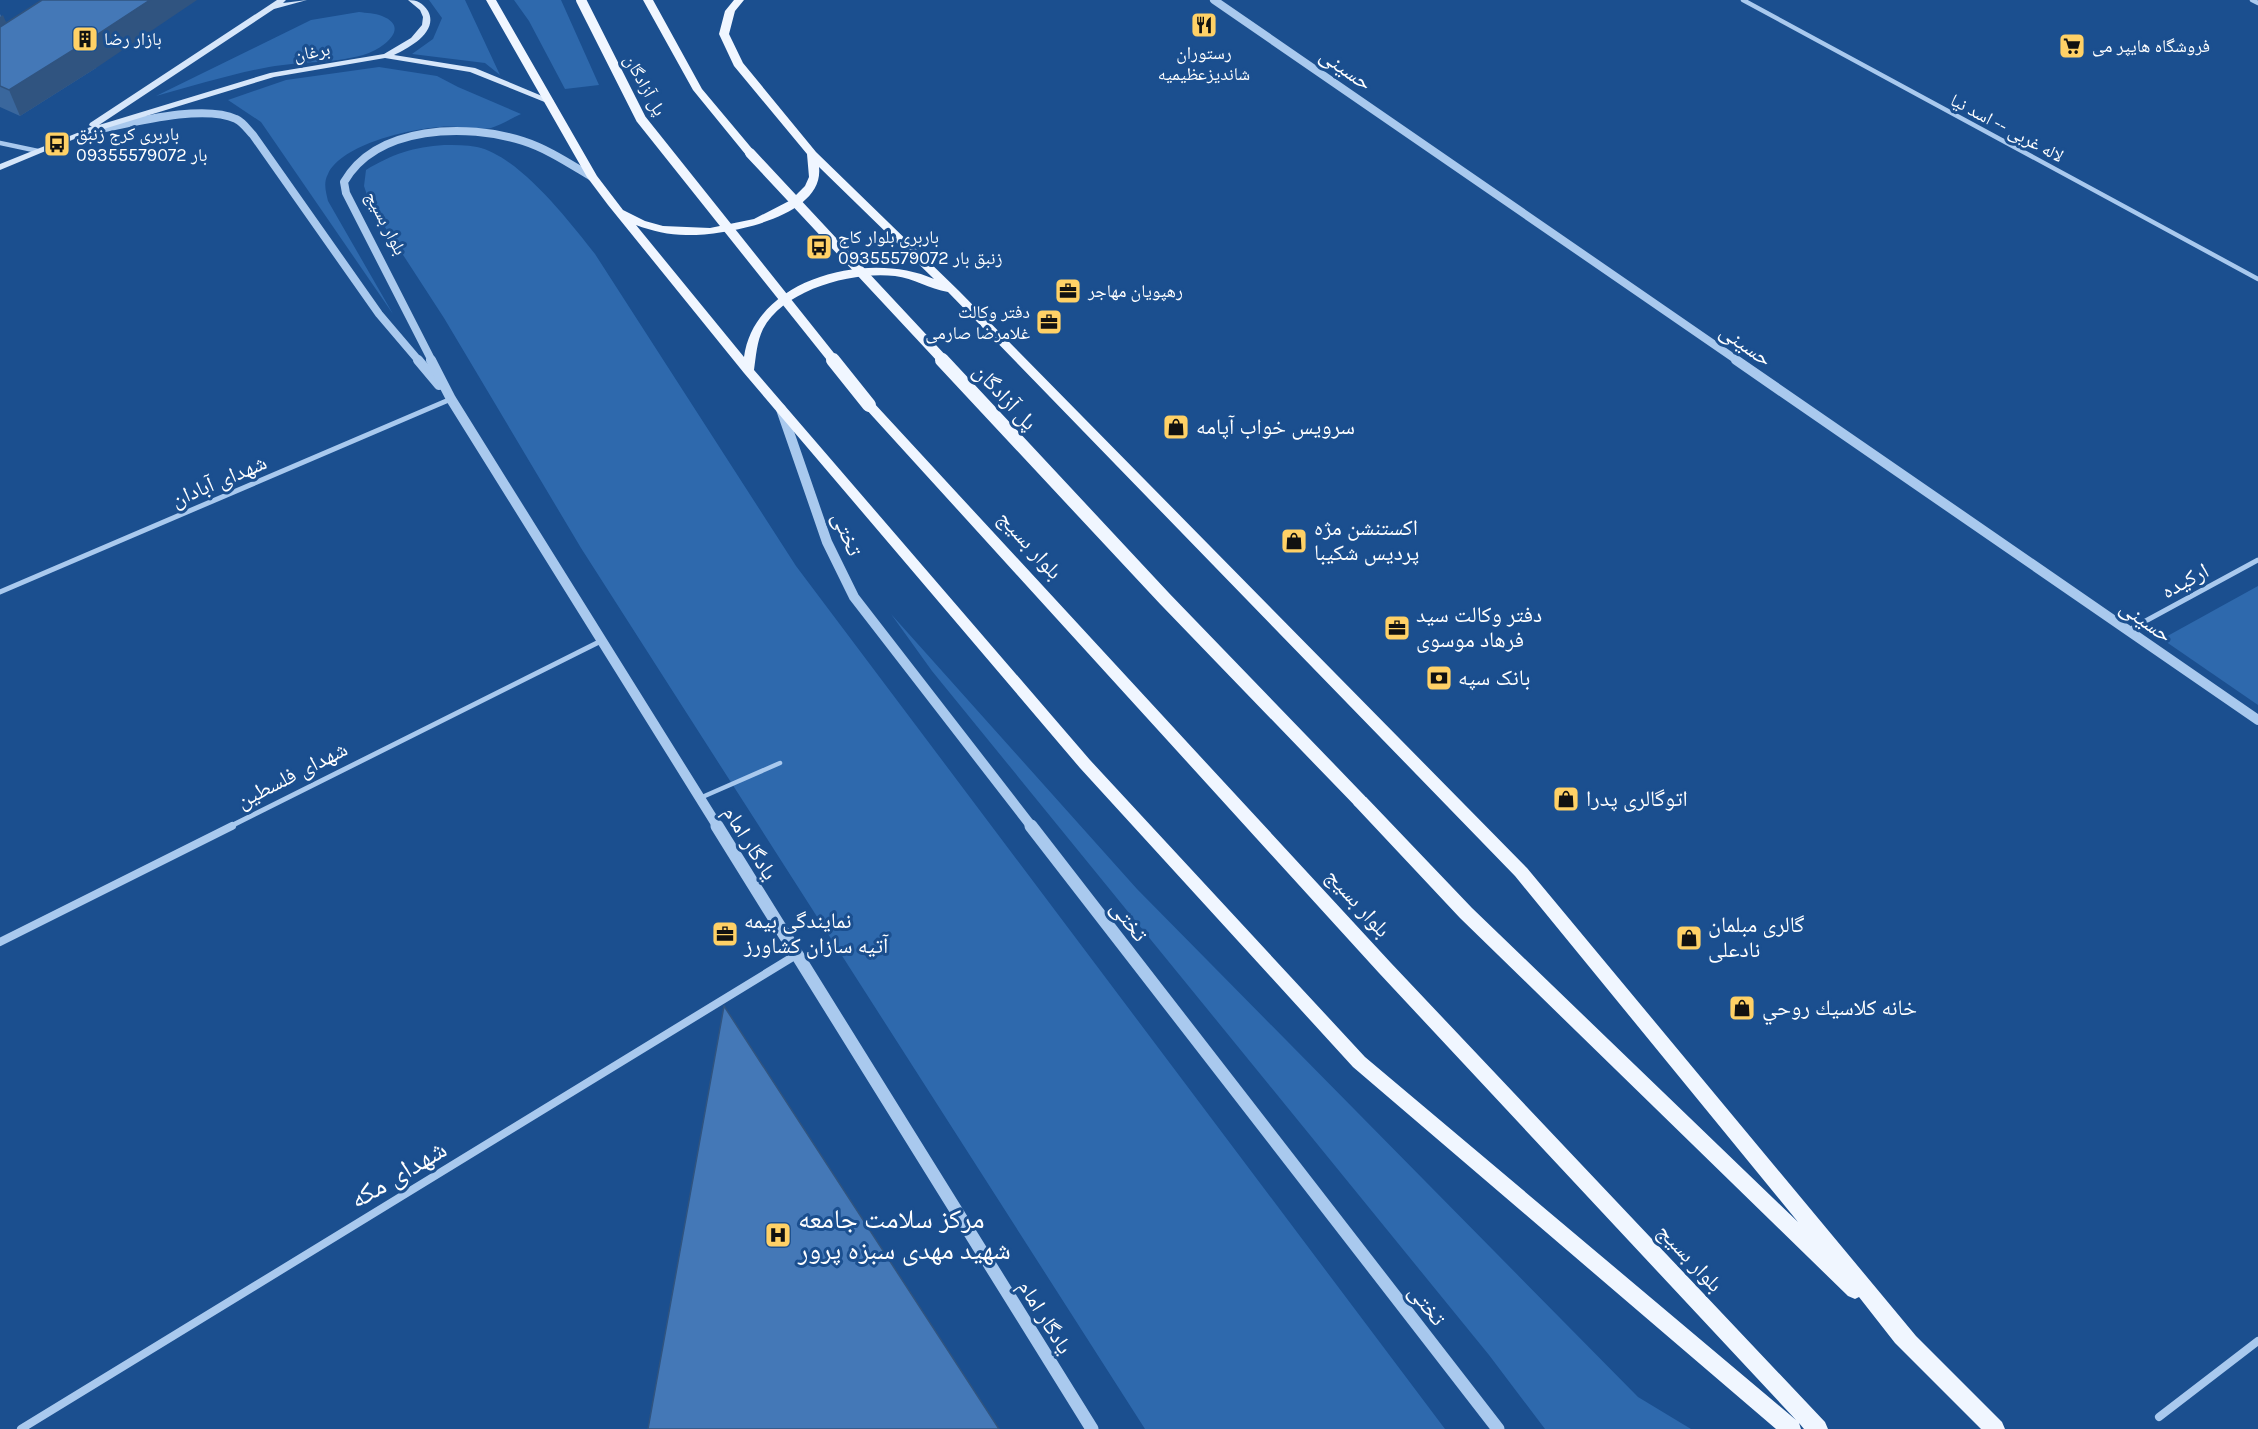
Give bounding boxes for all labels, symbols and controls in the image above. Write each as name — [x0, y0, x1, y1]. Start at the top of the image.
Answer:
restaurant icon: رستوران شاندیزعظیمیه — [1189, 10, 1219, 40]
building icon: بازار رضا — [70, 24, 100, 54]
place label: بازار رضا — [104, 28, 162, 50]
supermarket icon: فروشگاه هایپر می — [2057, 31, 2087, 61]
place label: فروشگاه هایپر می — [2092, 35, 2210, 57]
street label: برغان — [292, 38, 332, 66]
place label: رستوران شاندیزعظیمیه — [1158, 42, 1250, 85]
street label: حسینی — [1315, 42, 1377, 96]
street label: پل آزادگان — [619, 51, 671, 120]
street label: لاله غربی -- اسد نیا — [1947, 89, 2067, 167]
place label: باربری کرج زنبق بار 09355579072 — [76, 123, 207, 166]
bus stop icon: باربری کرج زنبق بار 09355579072 — [42, 129, 72, 159]
street label: بلوار بسیج — [360, 187, 411, 259]
place label: باربری بلوار کاج زنبق بار 09355579072 — [838, 226, 1002, 269]
bus stop icon: باربری بلوار کاج زنبق بار 09355579072 — [804, 232, 834, 262]
office icon: رهپویان مهاجر — [1053, 276, 1083, 306]
place label: رهپویان مهاجر — [1087, 280, 1183, 302]
place label: دفتر وکالت غلامرضا صارمی — [925, 301, 1030, 344]
office icon: دفتر وکالت غلامرضا صارمی — [1034, 307, 1064, 337]
street label: حسینی — [1715, 318, 1777, 372]
street label: پل آزادگان — [968, 358, 1042, 436]
shop icon: سرویس خواب آپامه — [1161, 412, 1191, 442]
place label: سرویس خواب آپامه — [1196, 414, 1355, 440]
street label: شهدای آبادان — [167, 449, 271, 513]
street label: بلوار بسیج — [992, 505, 1068, 585]
street label: تختی — [826, 508, 868, 560]
place label: اکستنشن مژه پردیس شکیبا — [1314, 515, 1419, 566]
shop icon: اکستنشن مژه پردیس شکیبا — [1279, 526, 1309, 556]
street label: ارکیده — [2157, 558, 2213, 604]
street label: حسینی — [2115, 594, 2177, 648]
place label: دفتر وکالت سید فرهاد موسوی — [1416, 602, 1542, 653]
office icon: دفتر وکالت سید فرهاد موسوی — [1382, 613, 1412, 643]
bank icon: بانک سپه — [1424, 663, 1454, 693]
place label: بانک سپه — [1458, 665, 1530, 691]
street label: شهدای فلسطین — [232, 736, 352, 814]
shop icon: اتوگالری پدرا — [1551, 784, 1581, 814]
place label: اتوگالری پدرا — [1586, 786, 1688, 812]
street label: یادگار امام — [716, 801, 783, 885]
street label: بلوار بسیج — [1320, 863, 1396, 943]
street label: تختی — [1105, 895, 1153, 947]
place label: نمایندگی بیمه آتیه سازان کشاورز — [743, 908, 889, 959]
place label: گالری مبلمان نادعلی — [1708, 912, 1804, 963]
office icon: نمایندگی بیمه آتیه سازان کشاورز — [710, 919, 740, 949]
shop icon: گالری مبلمان نادعلی — [1674, 923, 1704, 953]
shop icon: خانه كلاسيك روحي — [1727, 993, 1757, 1023]
place label: خانه كلاسيك روحي — [1762, 995, 1917, 1025]
street label: شهدای مکه — [344, 1133, 452, 1215]
place label: مرکز سلامت جامعه شهید مهدی سبزه پرور — [797, 1203, 1011, 1266]
street label: بلوار بسیج — [1652, 1218, 1728, 1298]
hospital icon: مرکز سلامت جامعه شهید مهدی سبزه پرور — [763, 1220, 793, 1250]
street label: یادگار امام — [1011, 1275, 1078, 1359]
street label: تختی — [1403, 1279, 1451, 1331]

